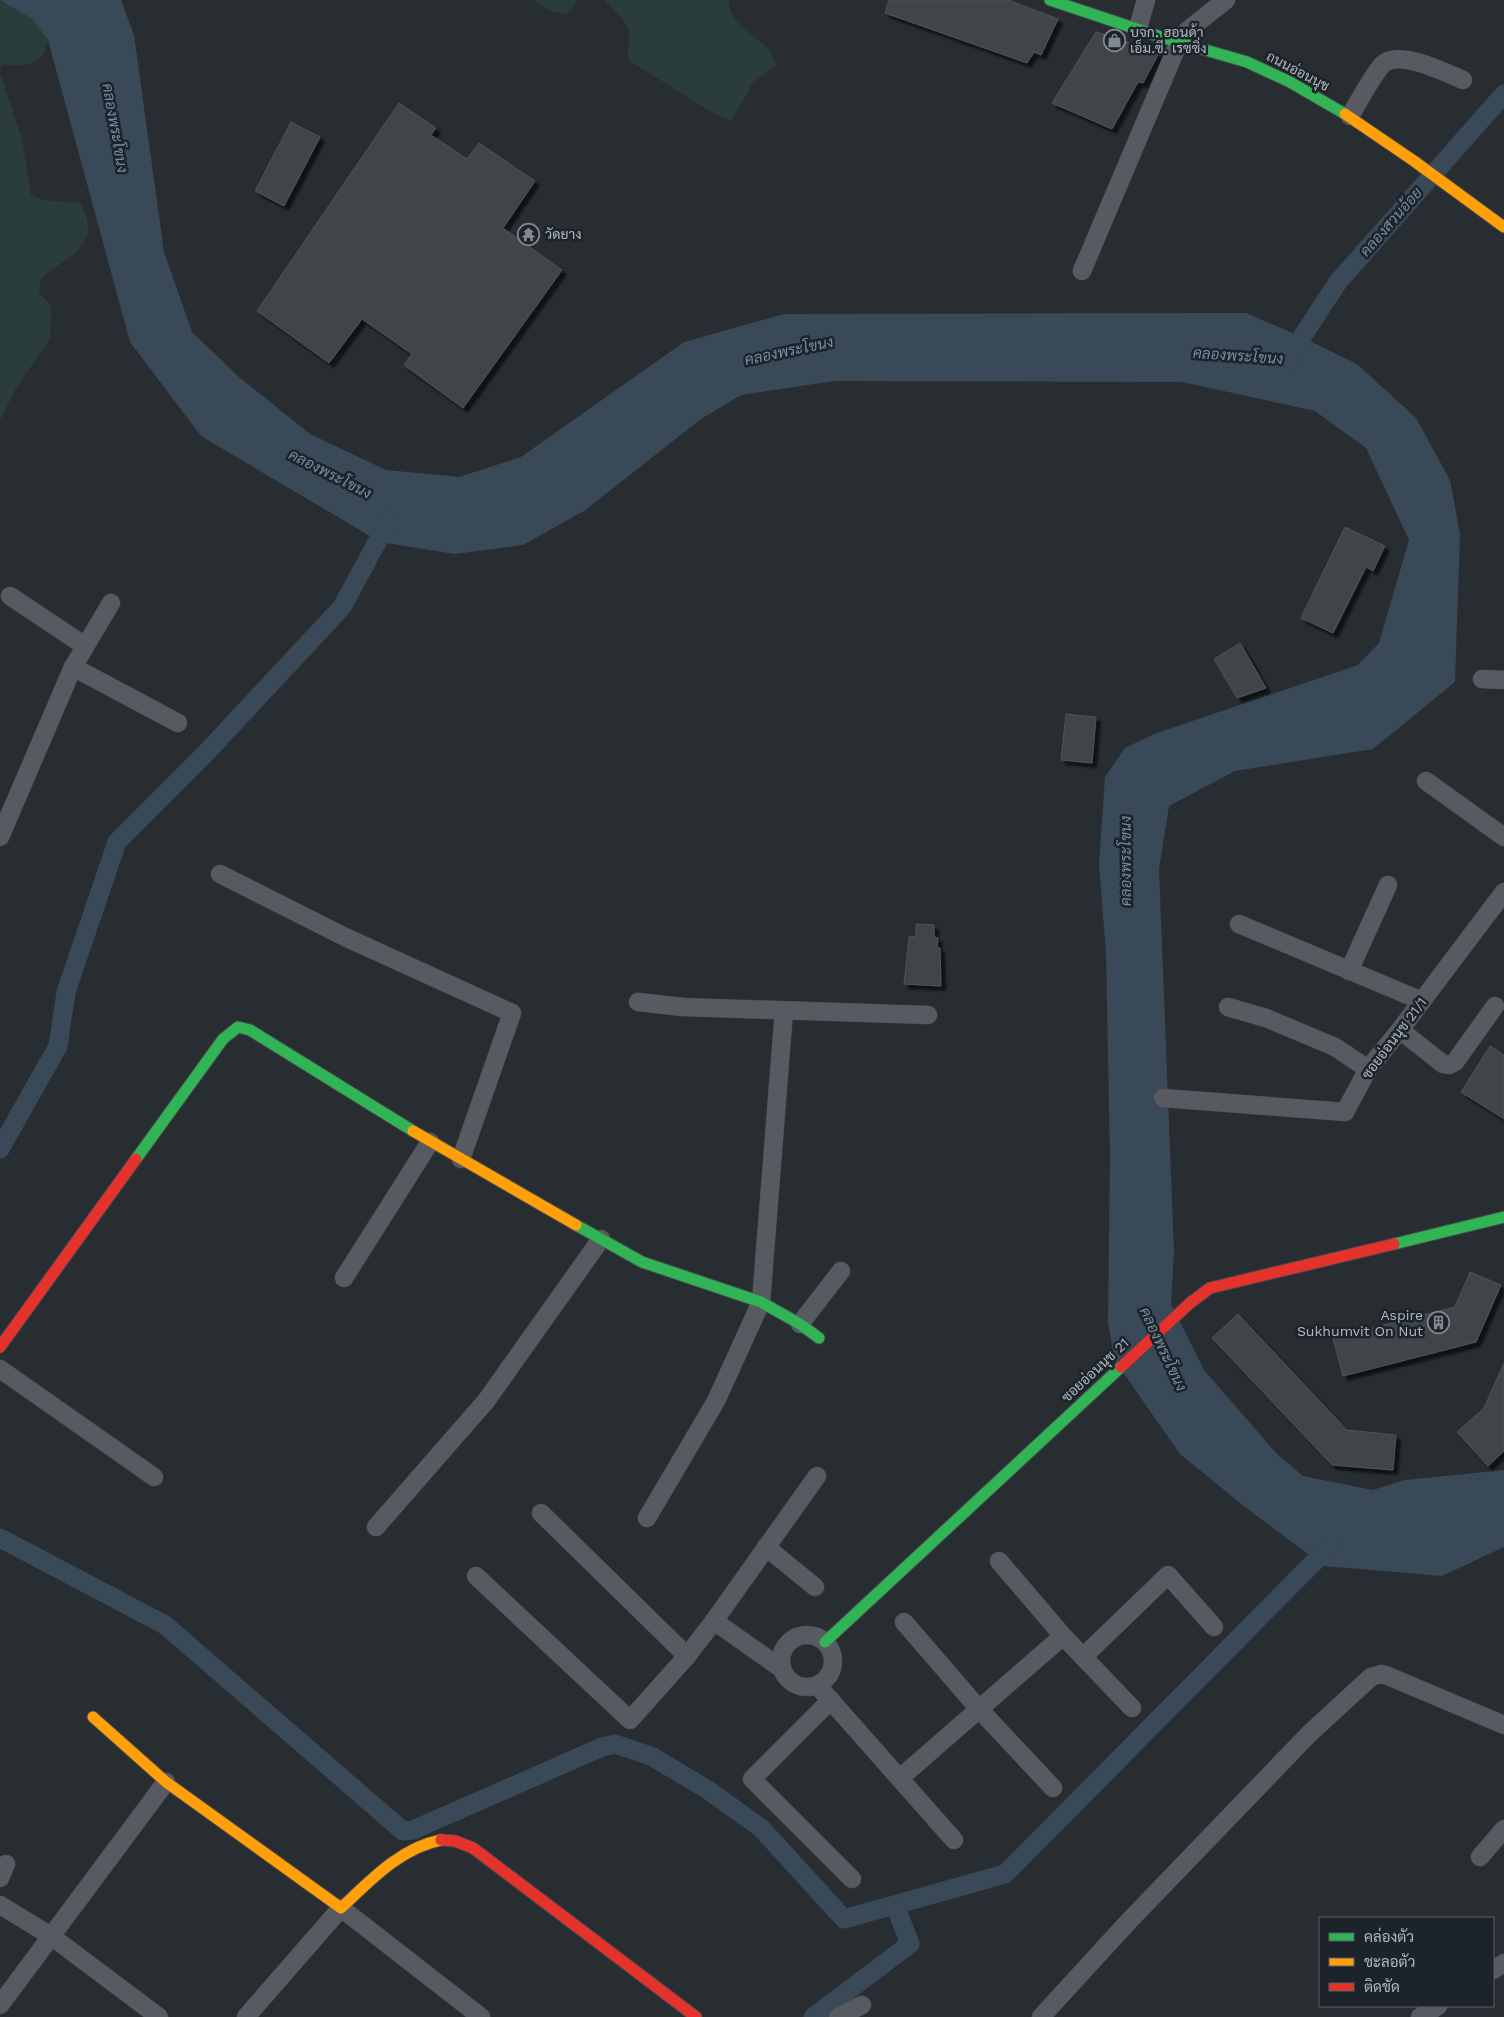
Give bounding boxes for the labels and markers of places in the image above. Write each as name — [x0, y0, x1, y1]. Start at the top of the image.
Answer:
place label: บจก. ฮอนด้า เอ็ม.ซี. เรซซิ่ง — [1130, 23, 1207, 56]
shop icon: บจก. ฮอนด้า เอ็ม.ซี. เรซซิ่ง — [1102, 28, 1126, 52]
temple icon: วัดยาง — [517, 222, 541, 246]
place label: วัดยาง — [545, 226, 582, 242]
place label: Aspire Sukhumvit On Nut — [1297, 1307, 1423, 1339]
building icon: Aspire Sukhumvit On Nut — [1427, 1311, 1451, 1335]

